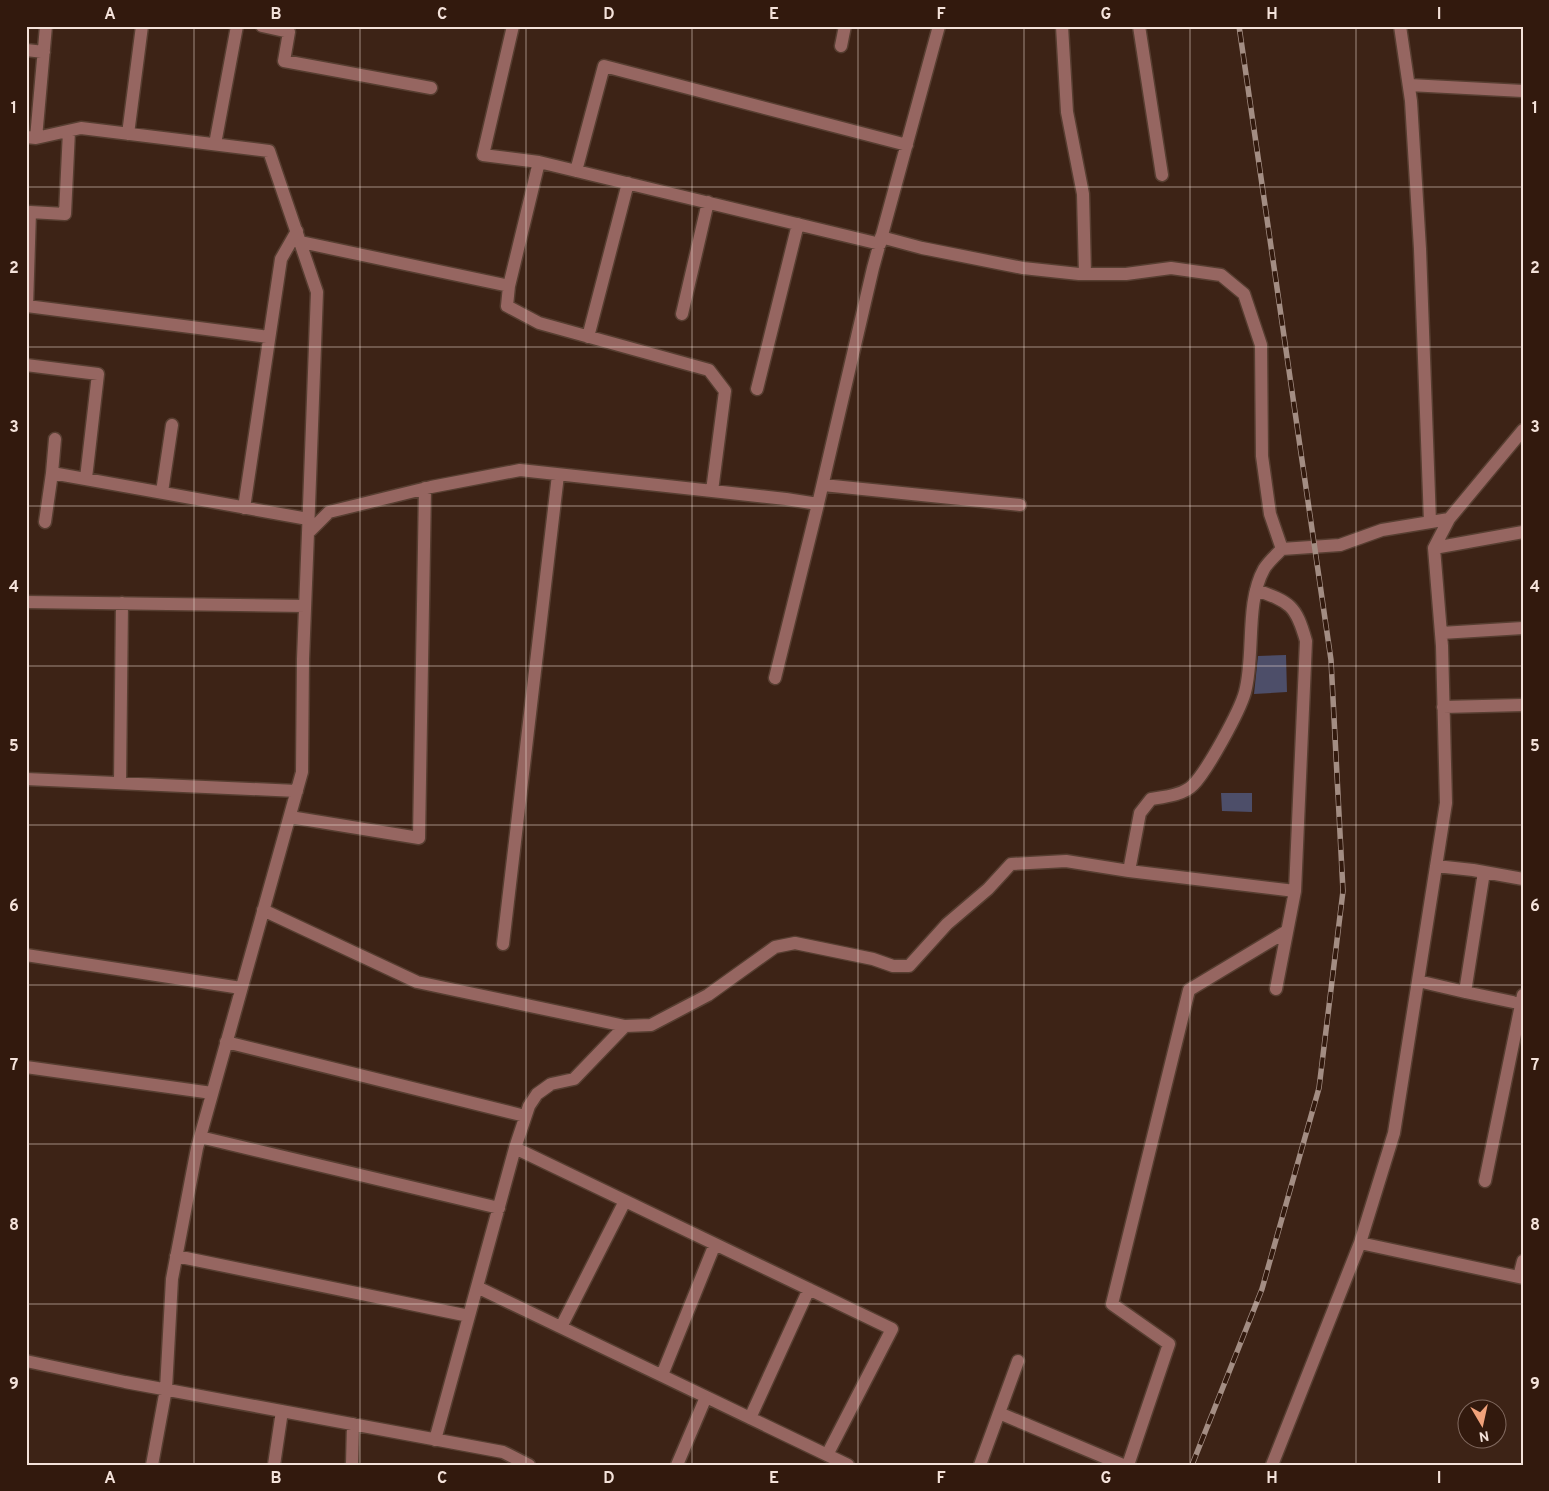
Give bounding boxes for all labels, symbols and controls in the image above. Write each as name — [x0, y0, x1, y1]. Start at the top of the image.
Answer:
text: A — [104, 5, 116, 25]
text: B — [270, 5, 282, 25]
text: C — [437, 5, 447, 25]
text: D — [603, 5, 615, 25]
text: E — [769, 5, 779, 25]
text: F — [936, 5, 946, 25]
text: G — [1101, 5, 1111, 25]
text: H — [1266, 5, 1278, 25]
text: I — [1437, 5, 1441, 25]
text: 1 — [11, 99, 17, 119]
text: 1 — [1532, 99, 1538, 119]
text: 2 — [9, 259, 19, 279]
text: 2 — [1530, 259, 1540, 279]
text: 3 — [9, 418, 19, 438]
text: 3 — [1530, 418, 1540, 438]
text: 4 — [9, 578, 19, 598]
text: 4 — [1530, 578, 1540, 598]
text: 5 — [9, 737, 19, 757]
text: 5 — [1530, 737, 1540, 757]
text: 6 — [9, 897, 19, 917]
text: 6 — [1530, 897, 1540, 917]
text: 7 — [10, 1056, 18, 1076]
text: 7 — [1531, 1056, 1539, 1076]
text: 8 — [9, 1216, 19, 1236]
text: 8 — [1530, 1216, 1540, 1236]
text: 9 — [9, 1375, 19, 1395]
text: 9 — [1530, 1375, 1540, 1395]
north arrow — [1456, 1398, 1506, 1448]
text: N — [1477, 1426, 1490, 1445]
text: A — [104, 1469, 116, 1489]
text: B — [270, 1469, 282, 1489]
text: C — [437, 1469, 447, 1489]
text: D — [603, 1469, 615, 1489]
text: E — [769, 1469, 779, 1489]
text: F — [936, 1469, 946, 1489]
text: G — [1101, 1469, 1111, 1489]
text: H — [1266, 1469, 1278, 1489]
text: I — [1437, 1469, 1441, 1489]

